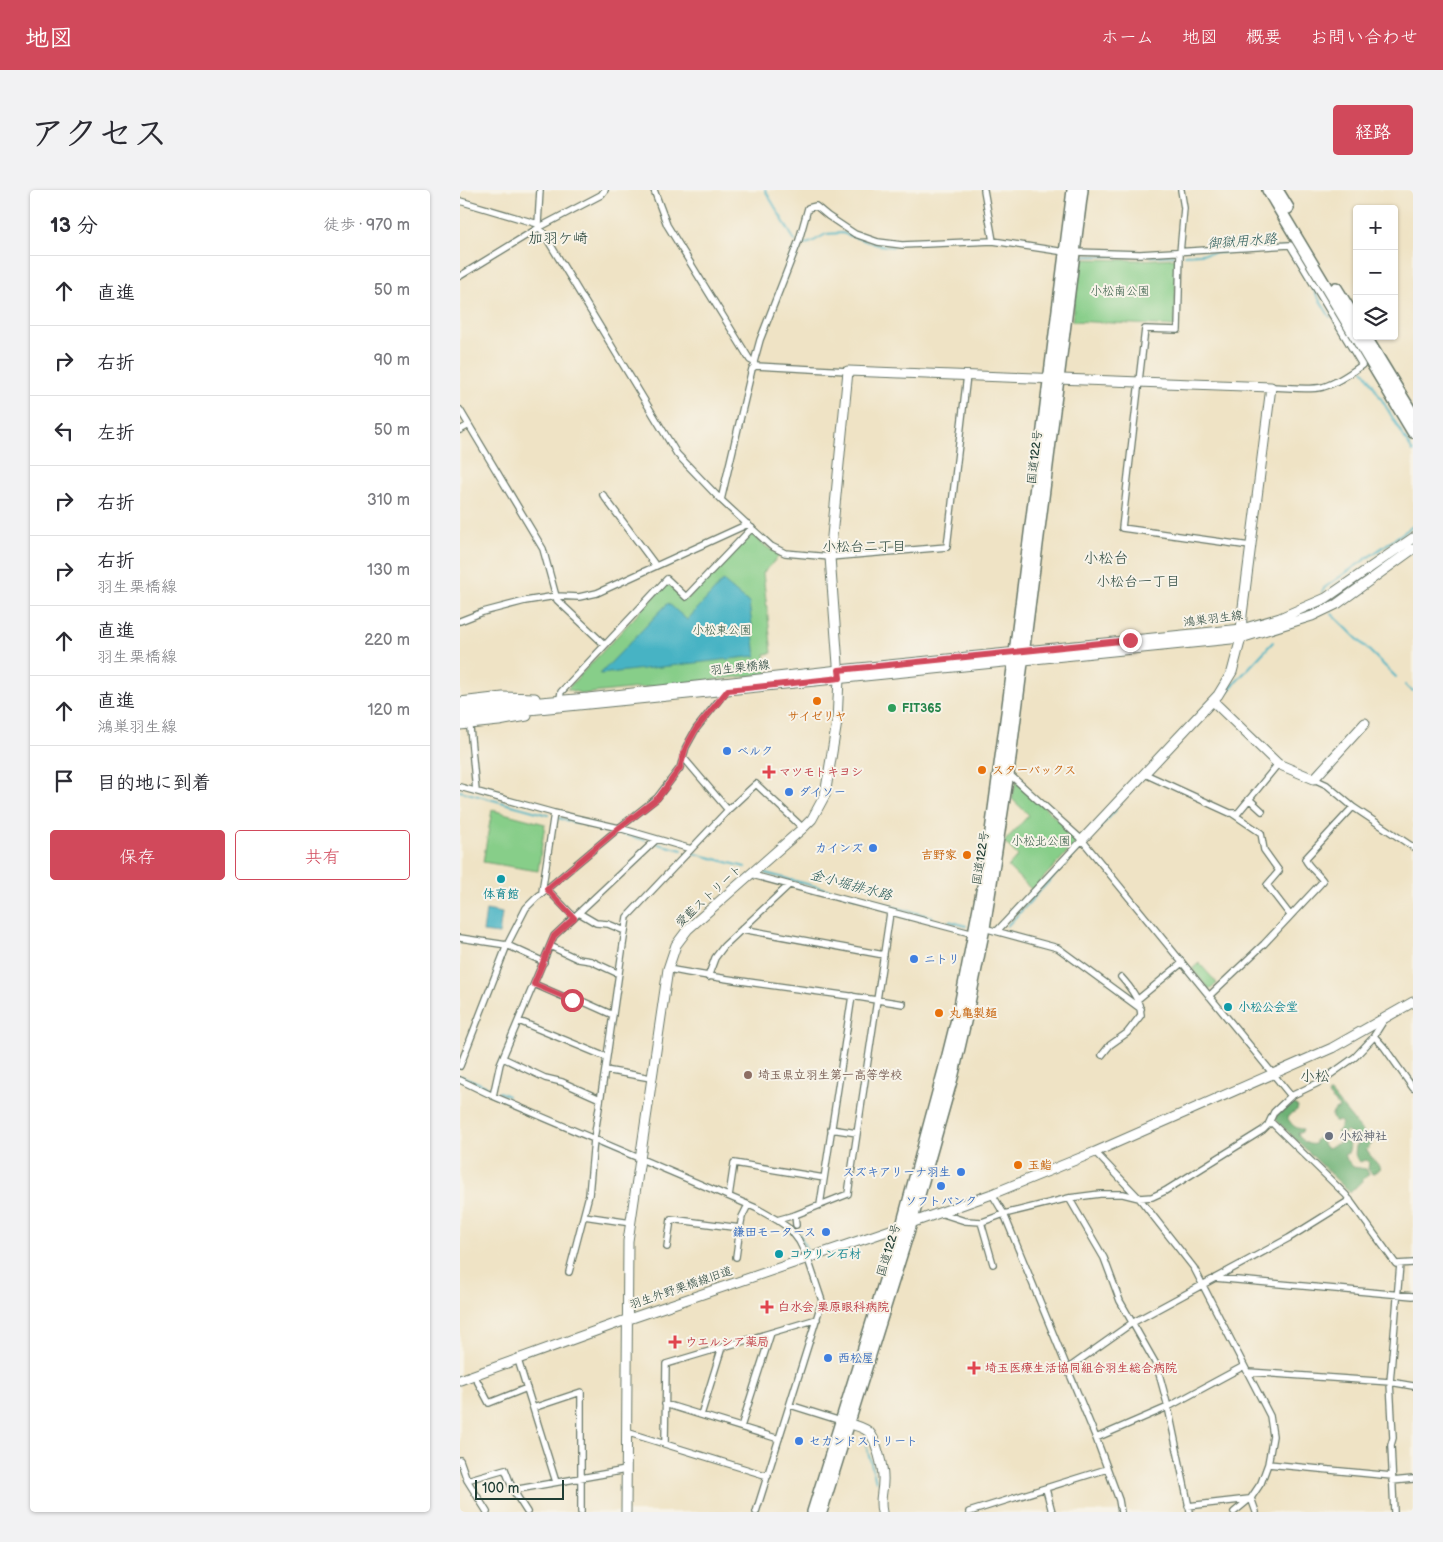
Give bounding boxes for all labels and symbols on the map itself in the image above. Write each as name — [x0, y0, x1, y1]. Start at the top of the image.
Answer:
district label: 加羽ケ崎 — [528, 229, 588, 248]
water label: 御獄用水路 — [1206, 230, 1279, 252]
park label: 小松南公園 — [1090, 284, 1150, 299]
street label: 国道122号 — [1024, 429, 1046, 485]
district label: 小松台二丁目 — [822, 538, 906, 555]
district label: 小松台 — [1083, 549, 1129, 568]
district label: 小松台一丁目 — [1096, 573, 1180, 590]
street label: 鴻巣羽生線 — [1182, 608, 1244, 630]
park label: 小松東公園 — [692, 623, 752, 638]
route end — [1119, 629, 1142, 652]
street label: 羽生栗橋線 — [709, 657, 771, 679]
marker: サイゼリヤ — [811, 695, 823, 707]
place label: FIT365 — [902, 701, 941, 716]
marker: FIT365 — [886, 702, 898, 714]
place label: サイゼリヤ — [787, 709, 847, 724]
place label: ベルク — [737, 744, 773, 759]
marker: ベルク — [721, 745, 733, 757]
place label: スターバックス — [992, 763, 1076, 778]
marker: スターバックス — [976, 764, 988, 776]
place label: マツモトキヨシ — [779, 765, 863, 780]
marker: マツモトキヨシ — [763, 766, 775, 778]
place label: ダイソー — [799, 785, 846, 800]
marker: ダイソー — [783, 786, 795, 798]
street label: 国道122号 — [969, 830, 993, 886]
park label: 小松北公園 — [1011, 834, 1071, 849]
place label: カインズ — [815, 841, 863, 856]
marker: カインズ — [867, 842, 879, 854]
place label: 吉野家 — [921, 848, 957, 863]
marker: 吉野家 — [961, 849, 973, 861]
street label: 愛藍ストリート — [673, 862, 745, 930]
water label: 金小堀排水路 — [808, 866, 895, 904]
marker: 体育館 — [495, 873, 507, 885]
place label: 体育館 — [483, 887, 519, 902]
place label: ニトリ — [924, 952, 960, 967]
marker: ニトリ — [908, 953, 920, 965]
route start — [561, 989, 584, 1012]
place label: 小松公会堂 — [1238, 1000, 1298, 1015]
marker: 小松公会堂 — [1222, 1001, 1234, 1013]
place label: 丸亀製麺 — [949, 1006, 997, 1021]
marker: 丸亀製麺 — [933, 1007, 945, 1019]
district label: 小松 — [1300, 1067, 1330, 1086]
place label: 埼玉県立羽生第一高等学校 — [758, 1068, 902, 1083]
marker: 埼玉県立羽生第一高等学校 — [742, 1069, 754, 1081]
place label: 小松神社 — [1339, 1129, 1387, 1144]
marker: 小松神社 — [1323, 1130, 1335, 1142]
place label: 玉鮨 — [1028, 1158, 1052, 1173]
marker: 玉鮨 — [1012, 1159, 1024, 1171]
place label: スズキアリーナ羽生 — [843, 1165, 951, 1180]
marker: スズキアリーナ羽生 — [955, 1166, 967, 1178]
marker: ソフトバンク — [935, 1180, 947, 1192]
place label: ソフトバンク — [905, 1194, 977, 1209]
street label: 国道122号 — [874, 1222, 904, 1278]
place label: 鎌田モータース — [733, 1225, 816, 1240]
marker: 鎌田モータース — [820, 1226, 832, 1238]
place label: コウリン石材 — [789, 1247, 861, 1262]
marker: コウリン石材 — [773, 1248, 785, 1260]
street label: 羽生外野栗橋線旧道 — [627, 1263, 735, 1313]
marker: 白水会 栗原眼科病院 — [760, 1300, 774, 1314]
place label: 白水会 栗原眼科病院 — [778, 1300, 889, 1315]
place label: ウエルシア薬局 — [685, 1335, 769, 1350]
marker: ウエルシア薬局 — [669, 1336, 681, 1348]
place label: 西松屋 — [838, 1351, 874, 1366]
marker: 西松屋 — [822, 1352, 834, 1364]
marker: 埼玉医療生活協同組合羽生総合病院 — [967, 1361, 981, 1375]
place label: 埼玉医療生活協同組合羽生総合病院 — [985, 1361, 1177, 1376]
place label: セカンドストリート — [809, 1434, 918, 1449]
marker: セカンドストリート — [793, 1435, 805, 1447]
scale bar — [475, 1477, 564, 1500]

